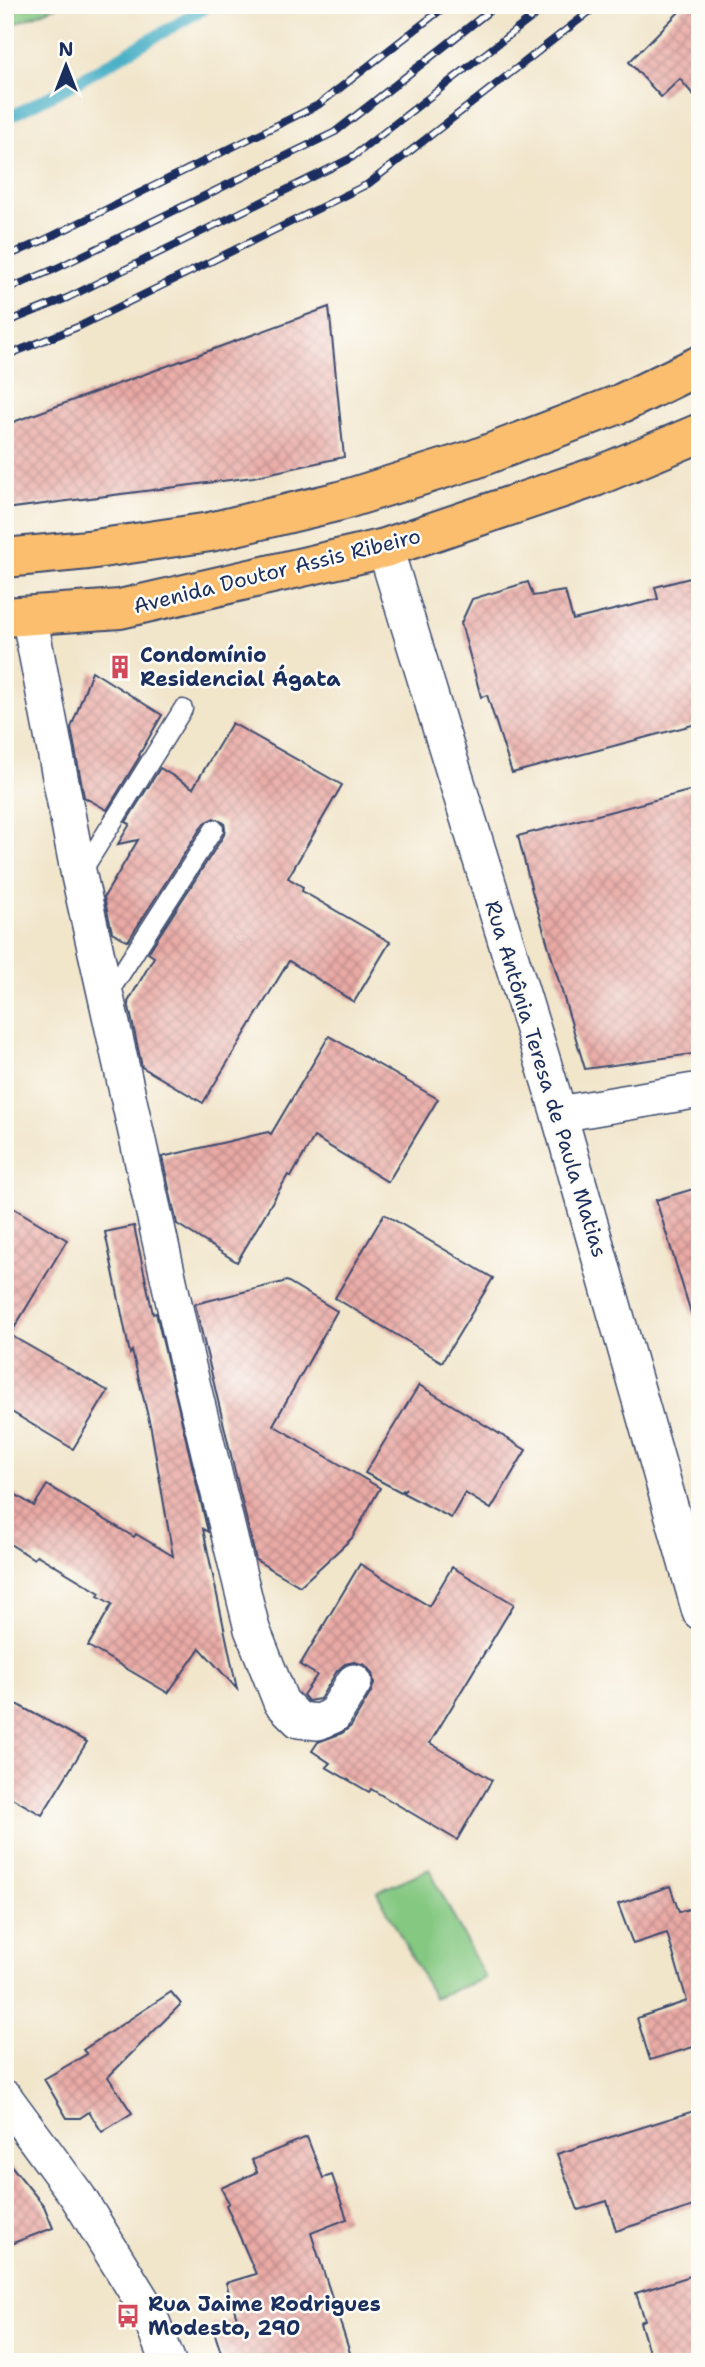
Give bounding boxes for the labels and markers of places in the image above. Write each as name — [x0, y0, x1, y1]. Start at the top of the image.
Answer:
place label: Condomínio Residencial Ágata — [140, 641, 341, 693]
building icon: Condomínio Residencial Ágata — [106, 653, 134, 681]
place label: Rua Jaime Rodrigues Modesto, 290 — [148, 2290, 381, 2342]
bus stop icon: Rua Jaime Rodrigues Modesto, 290 — [114, 2302, 142, 2330]

